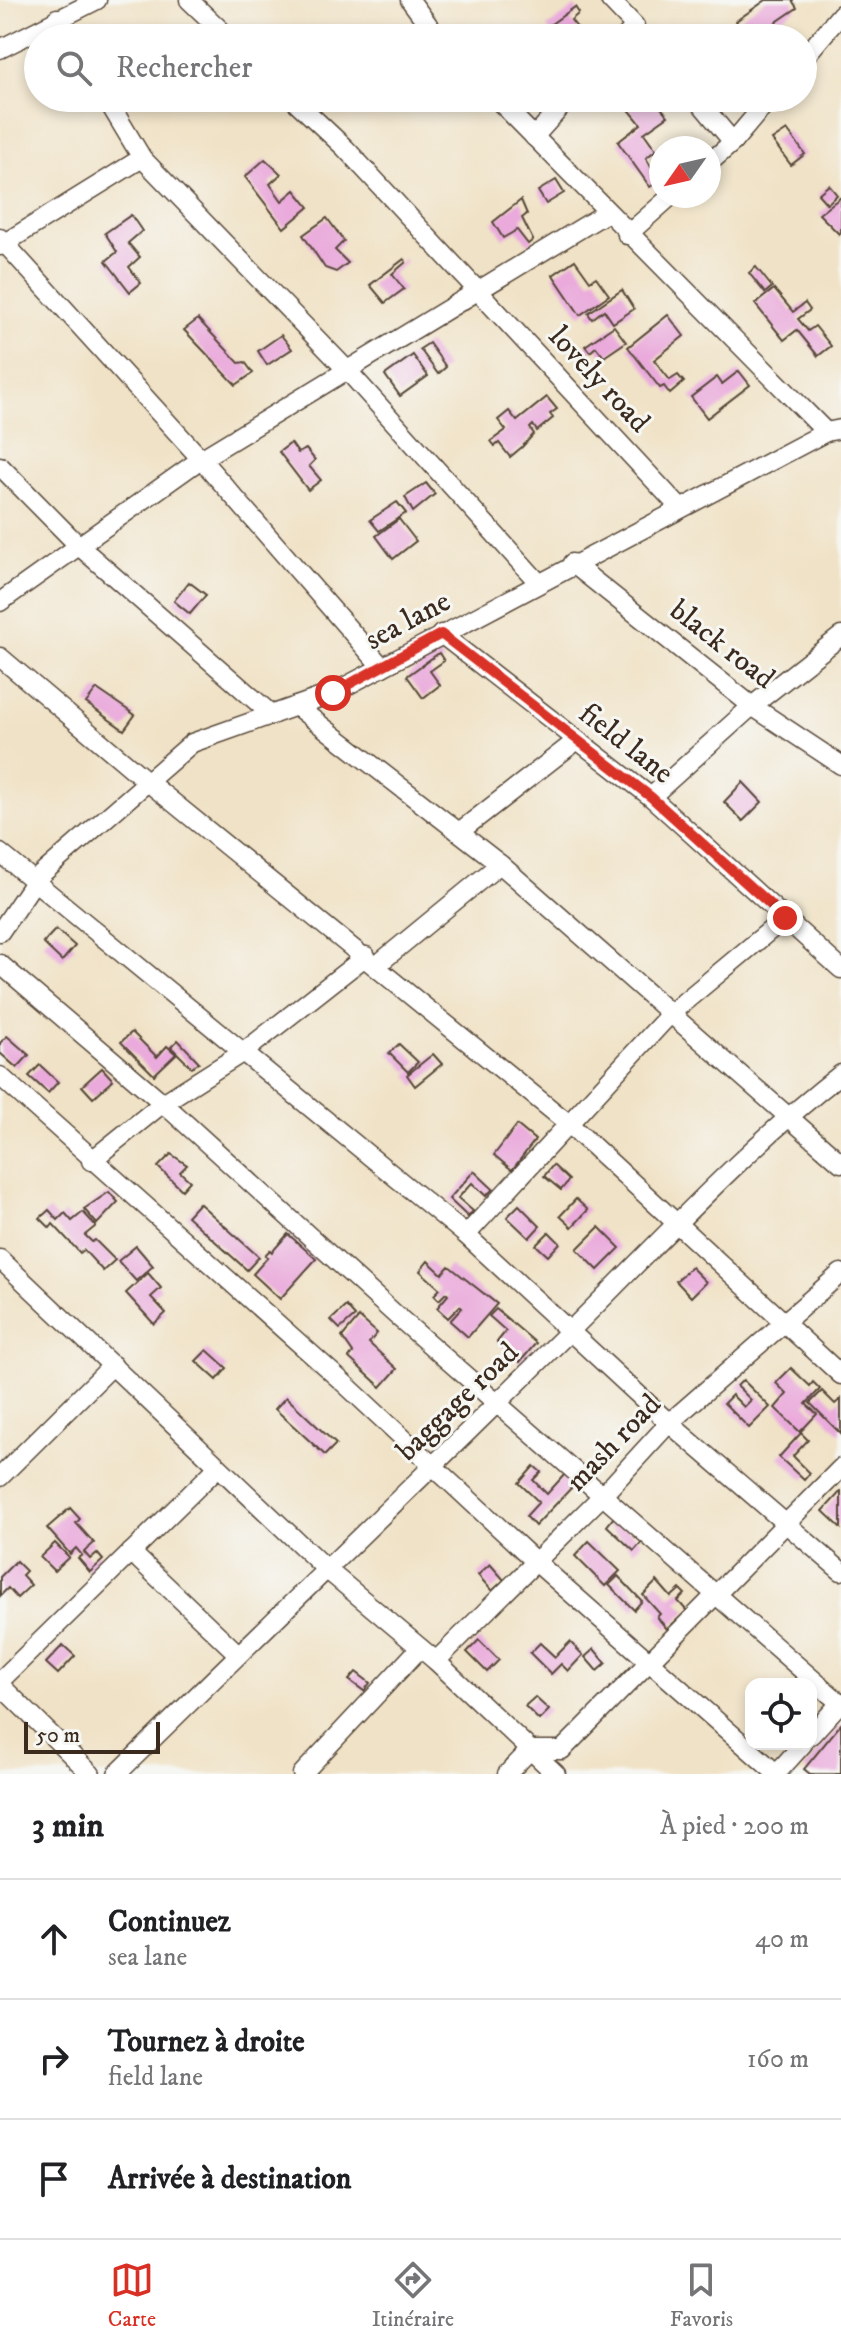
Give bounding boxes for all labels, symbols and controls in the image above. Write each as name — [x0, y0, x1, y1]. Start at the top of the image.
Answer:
search box — [24, 24, 817, 112]
icon: search — [52, 46, 96, 90]
text: Rechercher — [116, 50, 252, 87]
north arrow — [649, 136, 721, 208]
street label: lovely road — [541, 319, 657, 441]
street label: sea lane — [359, 583, 457, 659]
street label: black road — [662, 592, 782, 698]
route start — [315, 675, 351, 711]
street label: field lane — [571, 696, 681, 792]
route end — [767, 900, 803, 936]
street label: baggage road — [389, 1335, 527, 1469]
street label: mash road — [559, 1387, 669, 1499]
map controls — [745, 1678, 817, 1750]
button: locate — [745, 1678, 817, 1750]
scale bar — [24, 1718, 160, 1754]
text: 50 m — [36, 1722, 80, 1749]
text: 3 min — [32, 1805, 104, 1847]
text: À pied · 200 m — [660, 1810, 809, 1843]
text: Continuez — [108, 1904, 231, 1941]
icon: ahead — [32, 1917, 76, 1961]
text: 40 m — [755, 1923, 809, 1956]
text: sea lane — [108, 1941, 187, 1974]
text: Tournez à droite — [108, 2024, 305, 2061]
icon: right — [32, 2037, 76, 2081]
text: 160 m — [747, 2043, 809, 2076]
text: field lane — [108, 2061, 203, 2094]
icon: arrive — [32, 2157, 76, 2201]
text: Arrivée à destination — [108, 2161, 352, 2198]
tab: Carte — [108, 2258, 156, 2333]
tab: Itinéraire — [372, 2258, 454, 2333]
tab: Favoris — [670, 2258, 733, 2333]

